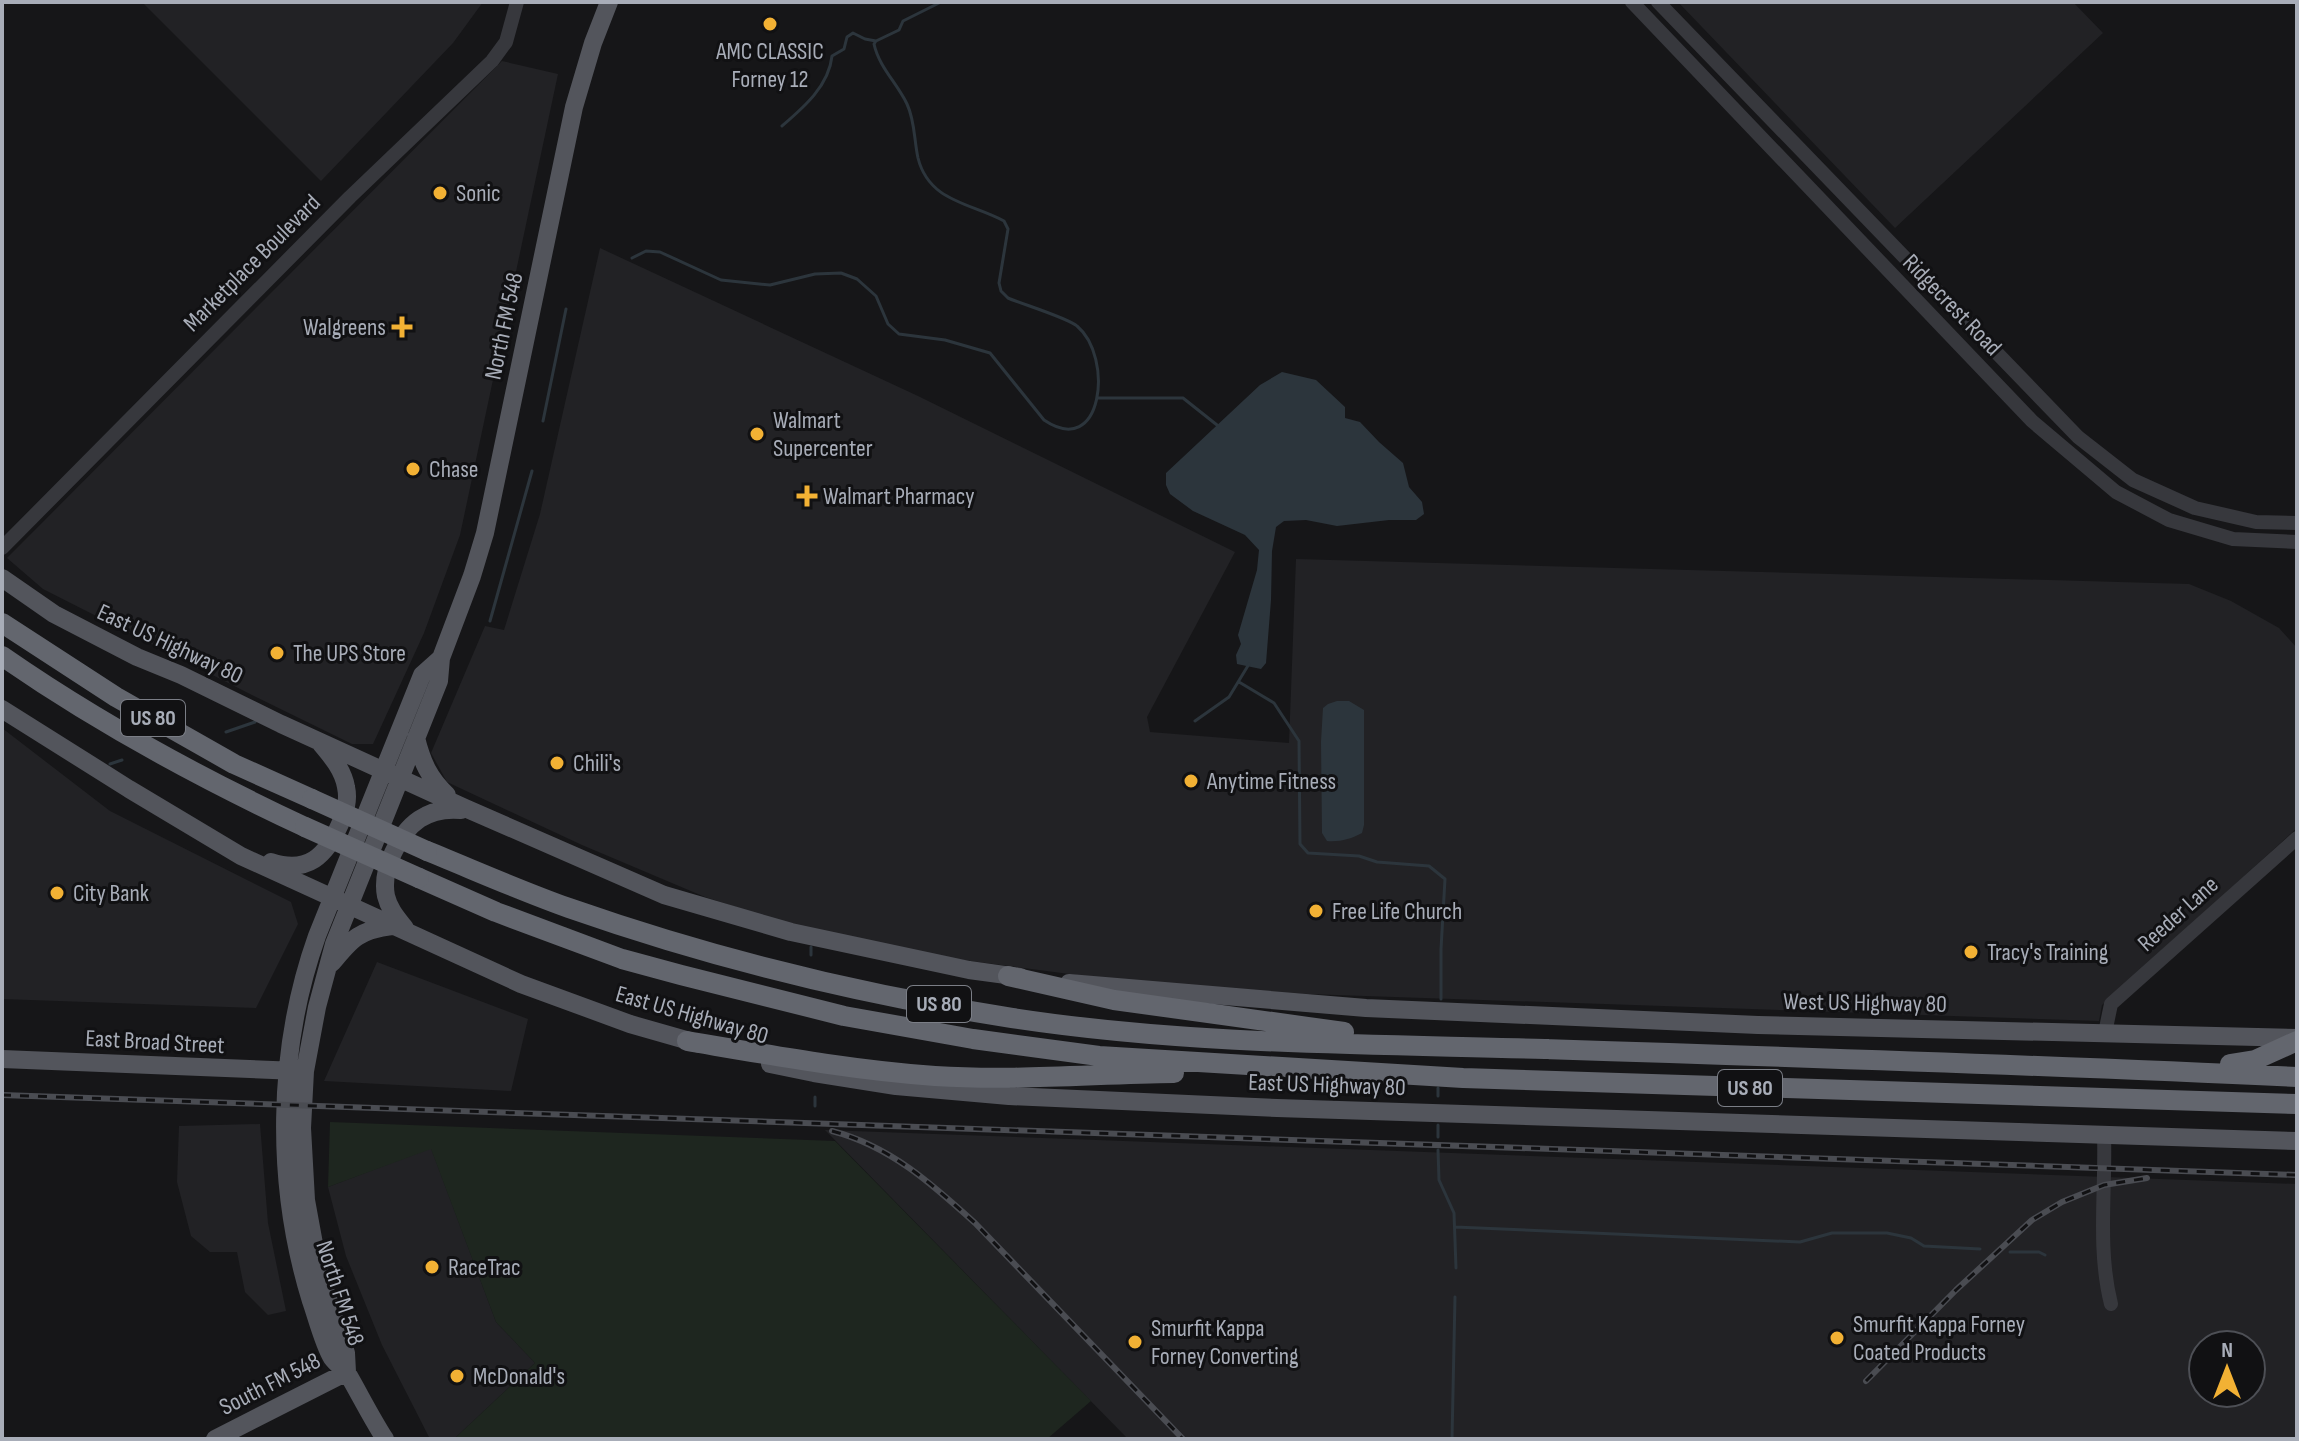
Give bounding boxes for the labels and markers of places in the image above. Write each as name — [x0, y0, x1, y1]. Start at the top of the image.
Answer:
marker: AMC CLASSIC Forney 12 — [761, 15, 779, 33]
place label: AMC CLASSIC Forney 12 — [715, 37, 824, 94]
place label: Sonic — [456, 179, 501, 208]
marker: Sonic — [431, 184, 449, 202]
place label: Walgreens — [303, 313, 386, 342]
marker: Walgreens — [393, 318, 411, 336]
place label: Walmart Supercenter — [773, 406, 873, 463]
marker: Walmart Supercenter — [748, 425, 766, 443]
place label: Chase — [429, 455, 478, 484]
marker: Chase — [404, 460, 422, 478]
place label: Walmart Pharmacy — [823, 482, 975, 511]
marker: Walmart Pharmacy — [798, 487, 816, 505]
place label: The UPS Store — [293, 639, 406, 668]
marker: The UPS Store — [268, 644, 286, 662]
place label: Chili's — [573, 749, 621, 778]
marker: Chili's — [548, 754, 566, 772]
place label: Anytime Fitness — [1206, 767, 1336, 796]
marker: Anytime Fitness — [1182, 772, 1200, 790]
place label: City Bank — [73, 879, 149, 908]
marker: City Bank — [48, 884, 66, 902]
place label: Free Life Church — [1332, 897, 1462, 926]
marker: Free Life Church — [1307, 902, 1325, 920]
place label: Tracy's Training — [1987, 938, 2108, 967]
marker: Tracy's Training — [1962, 943, 1980, 961]
place label: RaceTrac — [448, 1253, 520, 1282]
marker: RaceTrac — [423, 1258, 441, 1276]
place label: Smurfit Kappa Forney Coated Products — [1853, 1310, 2025, 1367]
place label: Smurfit Kappa Forney Converting — [1151, 1314, 1299, 1371]
marker: Smurfit Kappa Forney Coated Products — [1828, 1329, 1846, 1347]
marker: Smurfit Kappa Forney Converting — [1126, 1333, 1144, 1351]
place label: McDonald's — [473, 1362, 565, 1391]
marker: McDonald's — [448, 1367, 466, 1385]

